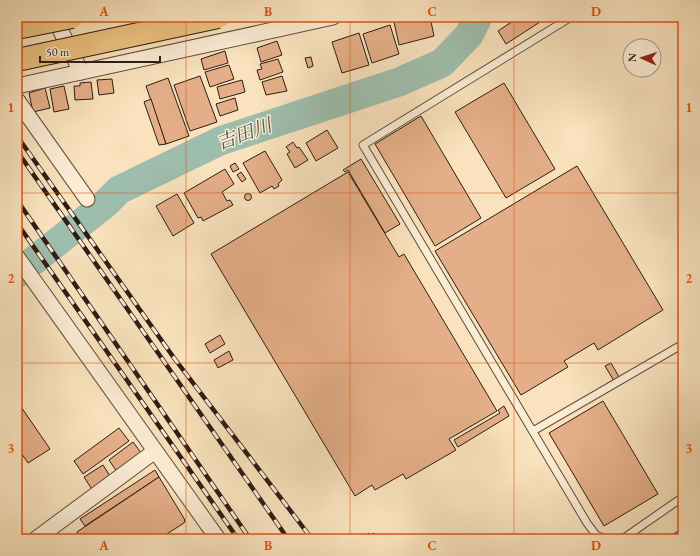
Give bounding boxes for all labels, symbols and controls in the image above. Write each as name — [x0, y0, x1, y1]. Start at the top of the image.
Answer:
text: A — [98, 3, 109, 20]
text: B — [264, 3, 272, 20]
text: C — [427, 3, 437, 20]
text: D — [591, 3, 601, 20]
scale bar — [40, 38, 160, 64]
north arrow — [622, 38, 662, 78]
text: 50 m — [46, 44, 70, 60]
text: N — [625, 53, 639, 62]
text: 1 — [8, 99, 15, 116]
text: 1 — [686, 99, 693, 116]
water label: 吉田川 — [213, 112, 277, 155]
text: 2 — [8, 270, 15, 287]
text: 2 — [686, 270, 693, 287]
text: 3 — [8, 440, 15, 457]
text: 3 — [686, 440, 693, 457]
text: A — [98, 537, 109, 554]
text: B — [264, 537, 272, 554]
text: C — [427, 537, 437, 554]
text: D — [591, 537, 601, 554]

